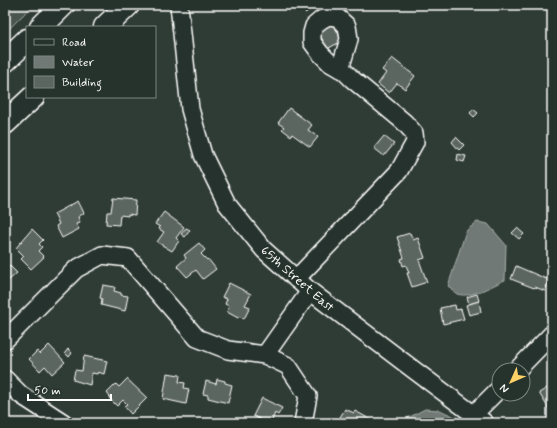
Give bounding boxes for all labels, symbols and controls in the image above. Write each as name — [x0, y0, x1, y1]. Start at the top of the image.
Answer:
legend — [26, 26, 156, 98]
text: Road — [62, 35, 86, 51]
text: Water — [62, 55, 94, 71]
text: Building — [62, 75, 102, 92]
street label: 65th Street East — [257, 243, 337, 316]
north arrow — [491, 362, 531, 402]
scale bar — [28, 376, 111, 402]
text: N — [497, 381, 512, 396]
text: 50 m — [34, 383, 61, 399]

